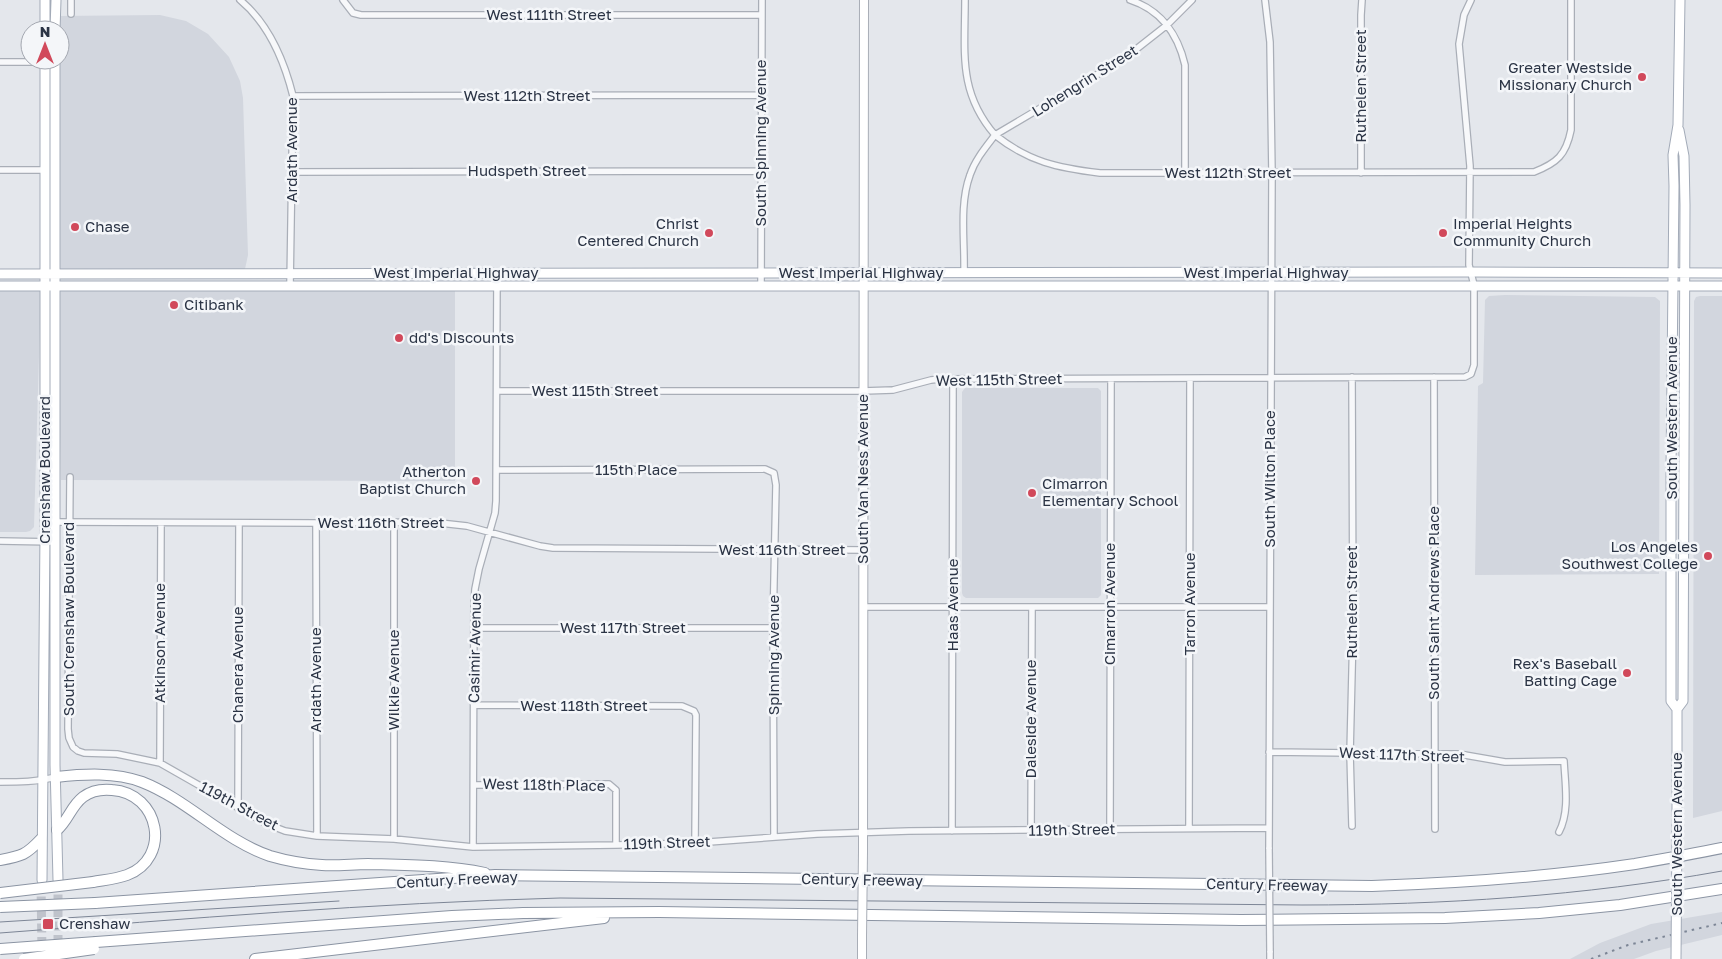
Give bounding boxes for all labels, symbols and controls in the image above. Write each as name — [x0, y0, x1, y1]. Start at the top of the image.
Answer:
street label: West 111th Street — [486, 5, 612, 23]
north arrow — [20, 20, 70, 70]
text: N — [40, 23, 50, 40]
street label: Ruthelen Street — [1351, 29, 1369, 143]
street label: Lohengrin Street — [1028, 40, 1141, 120]
place label: Greater Westside Missionary Church — [1498, 58, 1632, 93]
street label: South Spinning Avenue — [751, 59, 769, 227]
marker: Greater Westside Missionary Church — [1636, 71, 1648, 83]
street label: West 112th Street — [464, 86, 590, 104]
street label: Ardath Avenue — [282, 97, 300, 203]
street label: Hudspeth Street — [468, 161, 586, 179]
street label: West 112th Street — [1165, 163, 1291, 181]
place label: Christ Centered Church — [577, 214, 699, 249]
place label: Imperial Heights Community Church — [1453, 214, 1591, 249]
place label: Chase — [85, 217, 130, 235]
marker: Chase — [69, 221, 81, 233]
marker: Christ Centered Church — [703, 227, 715, 239]
marker: Imperial Heights Community Church — [1437, 227, 1449, 239]
street label: West Imperial Highway — [373, 263, 539, 281]
street label: West Imperial Highway — [778, 263, 944, 281]
street label: West Imperial Highway — [1183, 263, 1349, 281]
place label: Citibank — [184, 295, 244, 313]
marker: Citibank — [168, 299, 180, 311]
place label: dd's Discounts — [409, 328, 514, 346]
marker: dd's Discounts — [393, 332, 405, 344]
street label: South Western Avenue — [1662, 336, 1680, 500]
street label: West 115th Street — [935, 369, 1063, 389]
street label: West 115th Street — [532, 381, 658, 399]
street label: South Van Ness Avenue — [853, 394, 871, 564]
street label: Crenshaw Boulevard — [35, 396, 53, 544]
street label: South Wilton Place — [1260, 410, 1278, 548]
street label: 115th Place — [595, 460, 677, 478]
place label: Atherton Baptist Church — [359, 462, 466, 497]
place label: Cimarron Elementary School — [1042, 474, 1178, 509]
marker: Atherton Baptist Church — [470, 475, 482, 487]
marker: Cimarron Elementary School — [1026, 487, 1038, 499]
street label: South Saint Andrews Place — [1424, 506, 1442, 700]
street label: West 116th Street — [317, 513, 445, 531]
street label: South Crenshaw Boulevard — [59, 522, 77, 716]
place label: Los Angeles Southwest College — [1562, 537, 1698, 572]
street label: West 116th Street — [718, 540, 846, 558]
street label: Cimarron Avenue — [1100, 542, 1118, 665]
street label: Ruthelen Street — [1342, 545, 1360, 659]
marker: Los Angeles Southwest College — [1702, 550, 1714, 562]
street label: Tarron Avenue — [1180, 552, 1198, 655]
street label: Haas Avenue — [943, 558, 961, 652]
street label: Atkinson Avenue — [150, 583, 168, 703]
street label: Casimir Avenue — [464, 592, 484, 703]
street label: Spinning Avenue — [764, 594, 782, 715]
street label: Chanera Avenue — [228, 606, 246, 723]
street label: West 117th Street — [560, 618, 686, 636]
street label: Ardath Avenue — [306, 627, 324, 733]
street label: Wilkie Avenue — [384, 629, 402, 731]
place label: Rex's Baseball Batting Cage — [1513, 654, 1617, 689]
street label: Daleside Avenue — [1021, 659, 1039, 778]
marker: Rex's Baseball Batting Cage — [1621, 667, 1633, 679]
street label: West 118th Street — [520, 696, 648, 714]
street label: West 117th Street — [1339, 743, 1465, 765]
street label: South Western Avenue — [1667, 752, 1685, 916]
street label: West 118th Place — [482, 774, 606, 794]
street label: 119th Street — [197, 777, 282, 833]
street label: 119th Street — [1028, 819, 1116, 839]
street label: 119th Street — [623, 831, 711, 853]
street label: Century Freeway — [396, 867, 519, 891]
street label: Century Freeway — [801, 869, 924, 889]
street label: Century Freeway — [1206, 874, 1329, 894]
place label: Crenshaw — [59, 914, 130, 932]
marker: Crenshaw — [41, 917, 55, 931]

